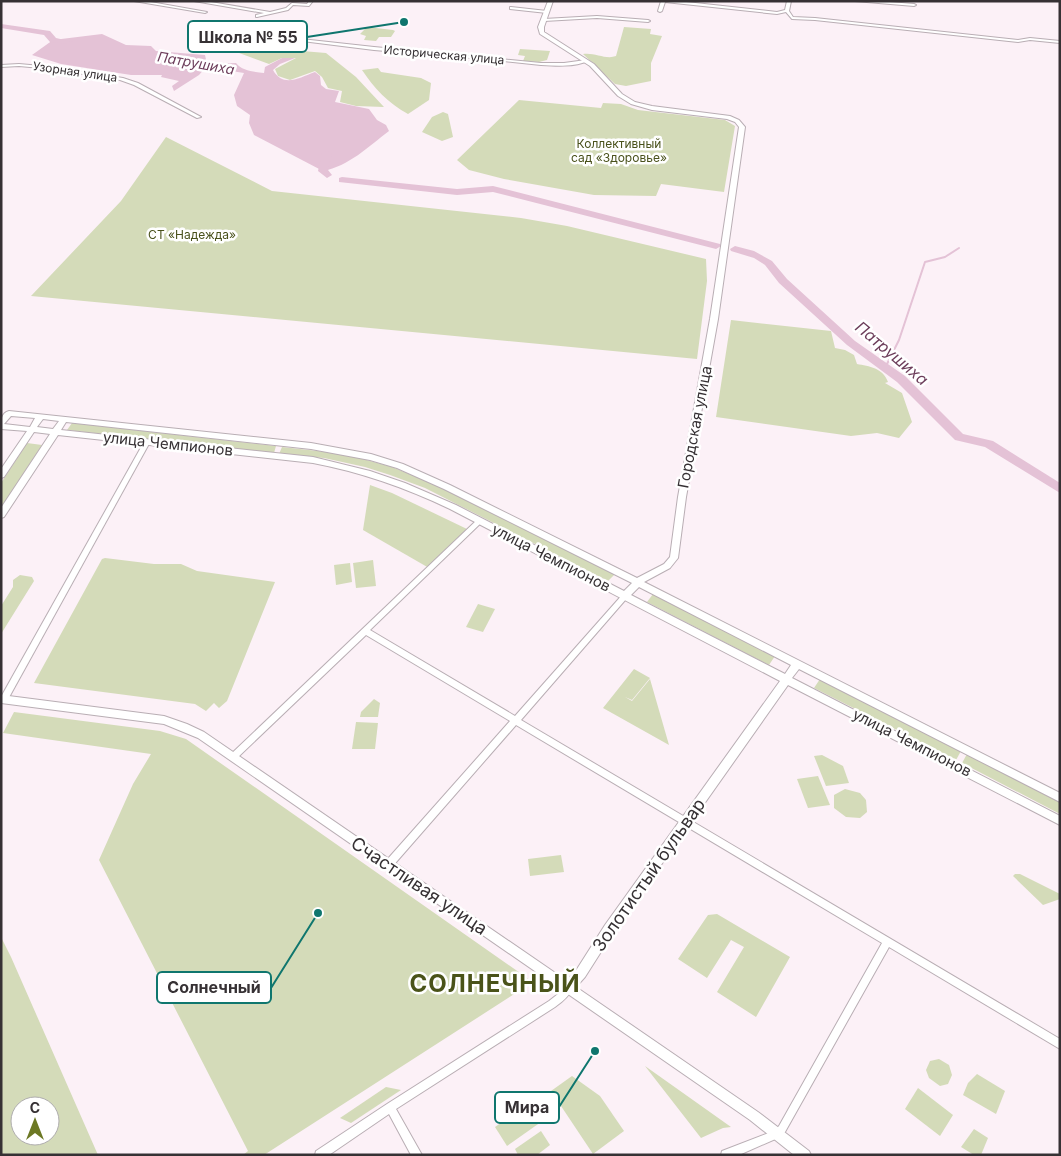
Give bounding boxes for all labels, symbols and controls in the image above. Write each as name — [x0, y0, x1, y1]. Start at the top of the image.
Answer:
callout: Школа № 55 — [188, 21, 307, 52]
text: Школа № 55 — [198, 27, 298, 47]
street label: Историческая улица — [383, 42, 505, 67]
water label: Патрушиха — [156, 47, 236, 78]
street label: Узорная улица — [32, 58, 118, 85]
park label: Коллективный сад «Здоровье» — [571, 136, 667, 165]
park label: СТ «Надежда» — [148, 227, 236, 242]
water label: Патрушиха — [851, 317, 933, 389]
street label: Городская улица — [673, 364, 716, 490]
street label: улица Чемпионов — [102, 427, 234, 460]
street label: улица Чемпионов — [489, 519, 614, 596]
street label: улица Чемпионов — [850, 704, 975, 781]
street label: Золотистый бульвар — [588, 794, 709, 955]
street label: Счастливая улица — [347, 832, 491, 939]
district label: СОЛНЕЧНЫЙ — [410, 968, 581, 998]
callout: Солнечный — [157, 972, 271, 1003]
text: Солнечный — [167, 977, 261, 997]
callout: Мира — [495, 1092, 559, 1123]
north arrow — [10, 1096, 60, 1146]
text: Мира — [505, 1097, 549, 1117]
text: С — [30, 1099, 40, 1116]

